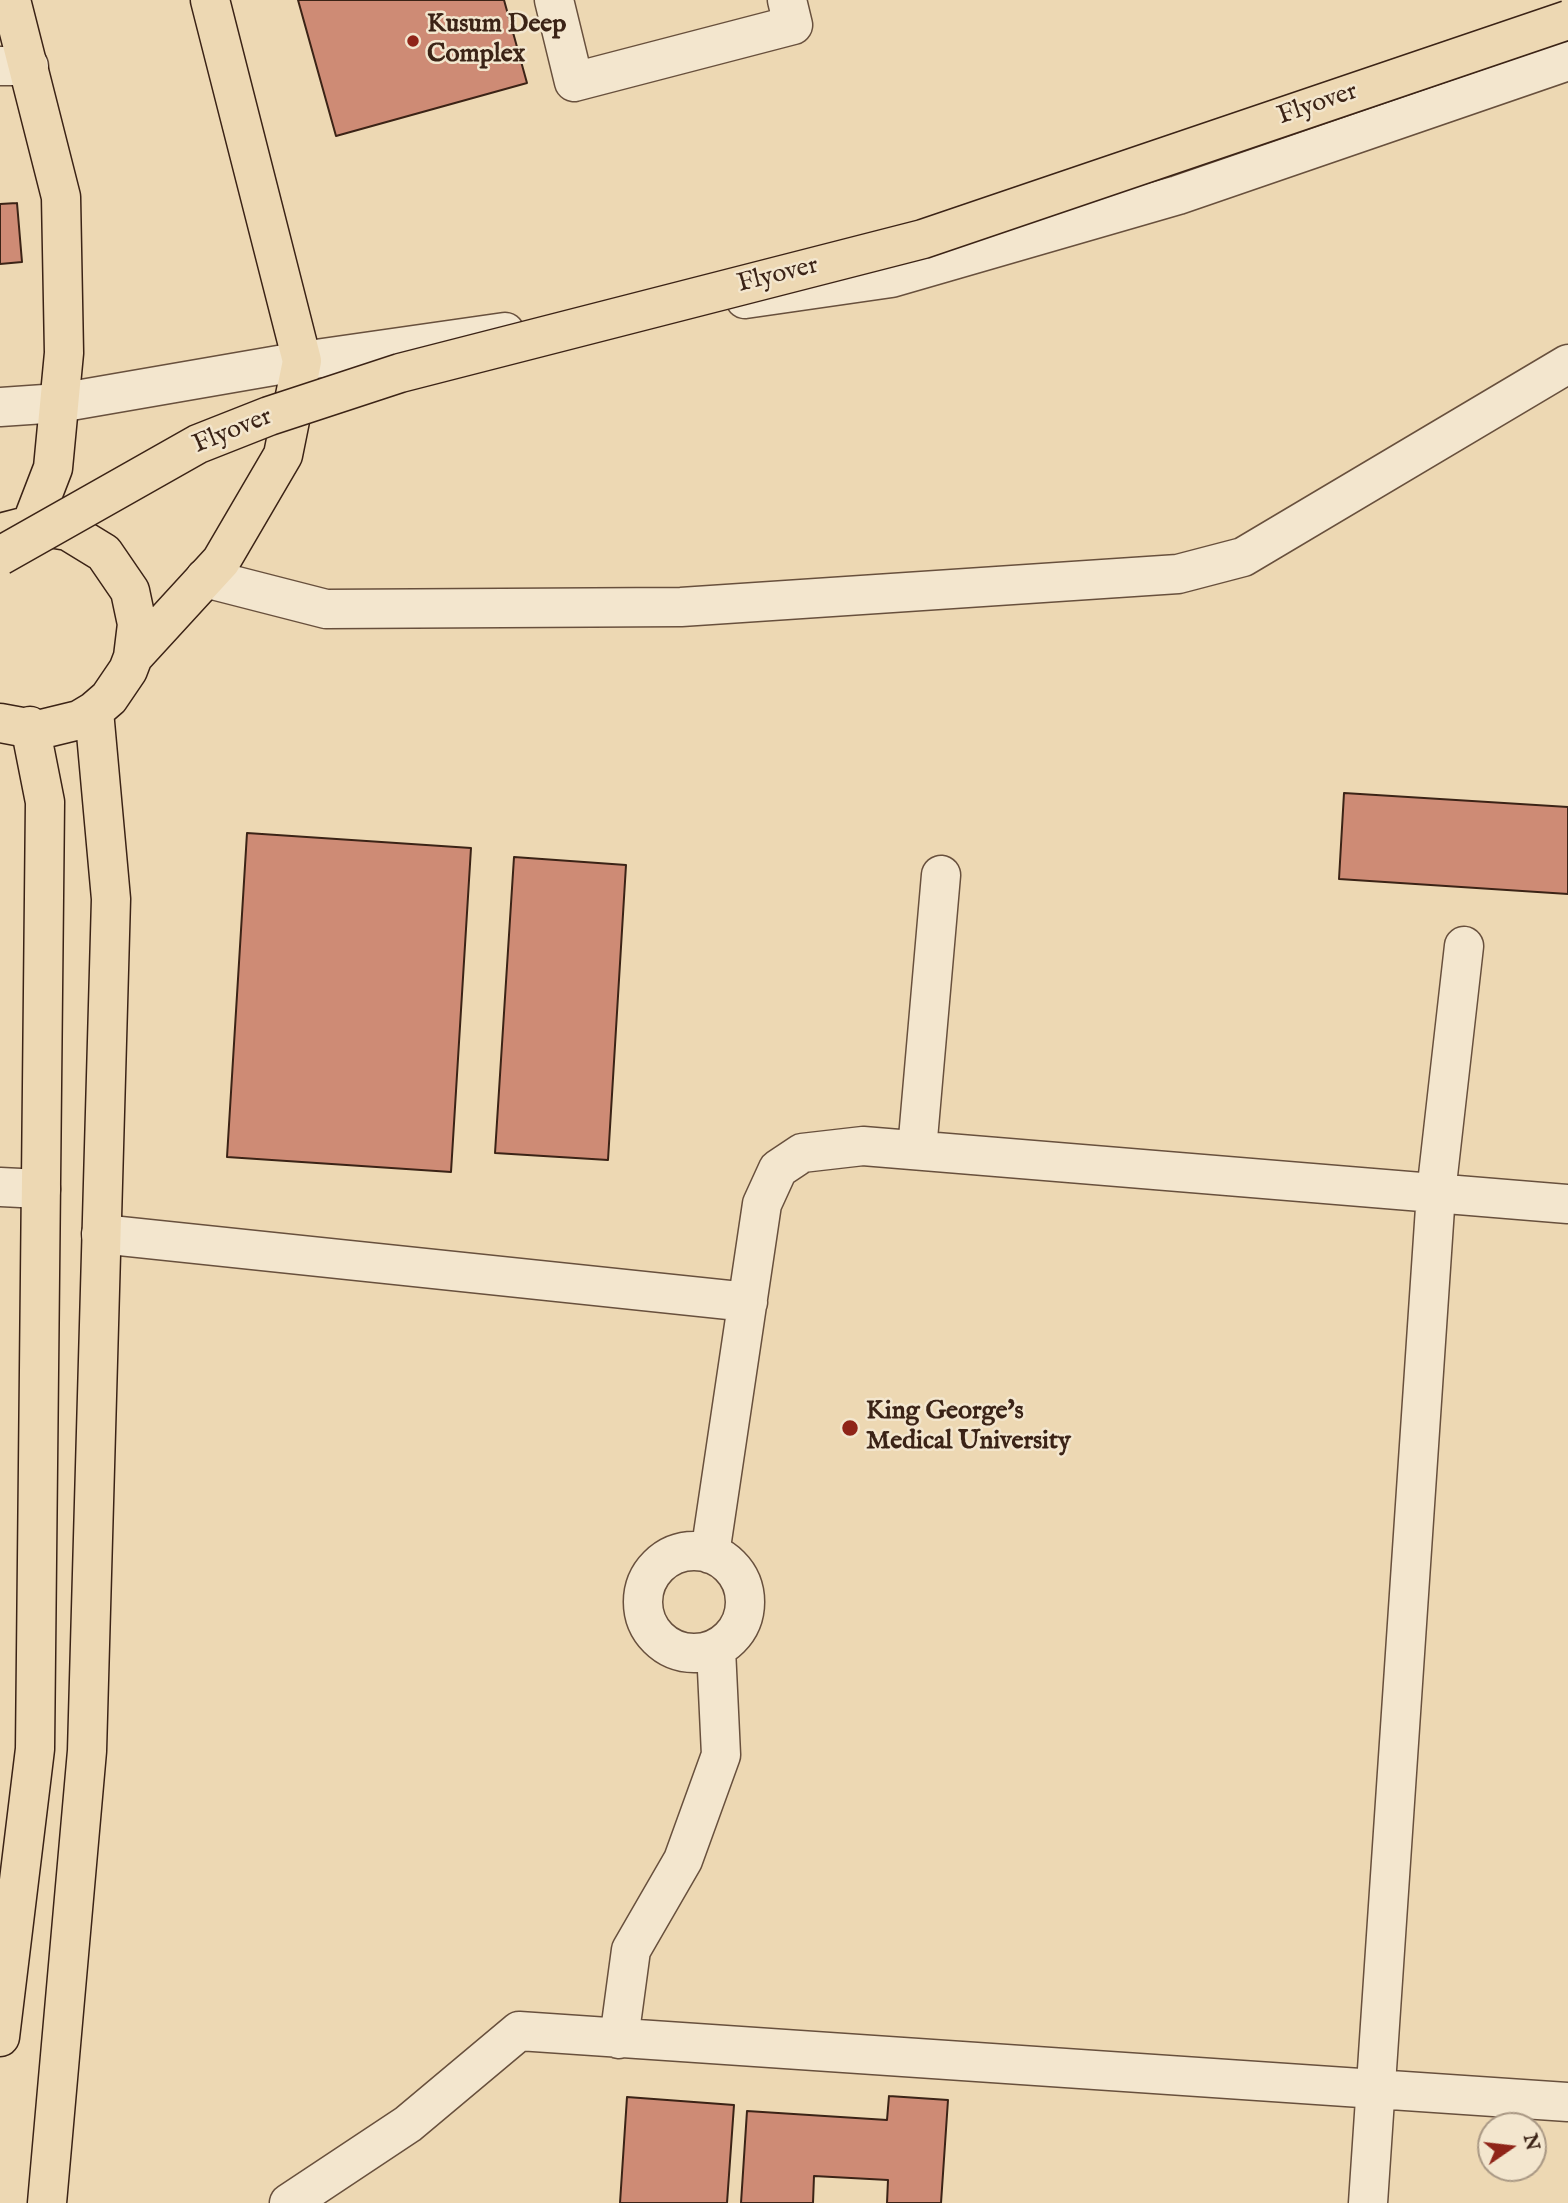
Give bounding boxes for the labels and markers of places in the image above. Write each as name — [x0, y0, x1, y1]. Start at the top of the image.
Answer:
place label: Kusum Deep Complex — [427, 10, 566, 72]
marker: Kusum Deep Complex — [405, 33, 421, 49]
place label: King George's Medical University — [866, 1397, 1071, 1458]
marker: King George's Medical University — [840, 1418, 860, 1438]

